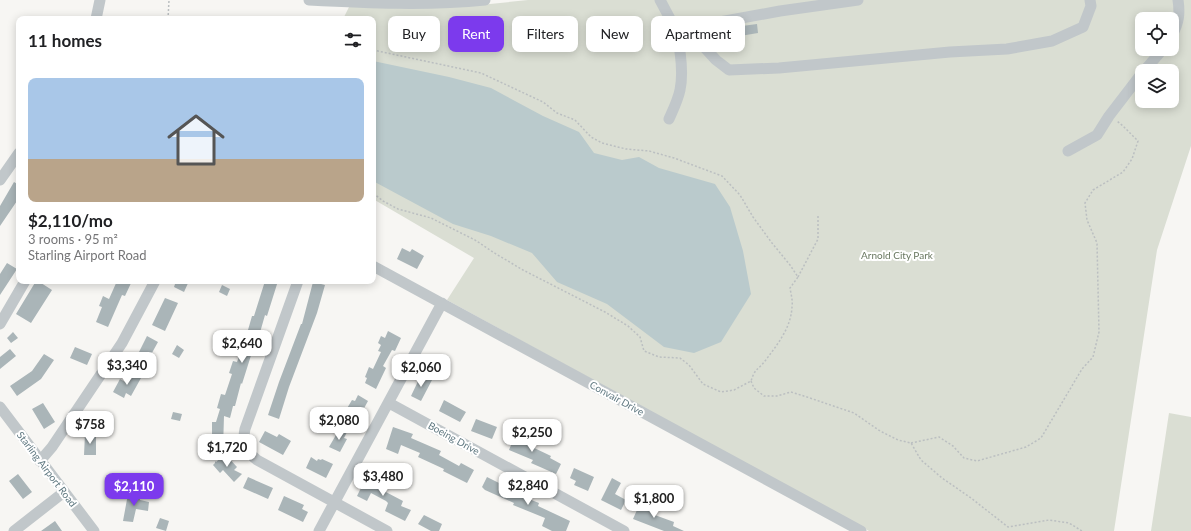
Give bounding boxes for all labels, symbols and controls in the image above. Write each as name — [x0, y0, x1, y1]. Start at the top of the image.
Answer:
map controls — [1135, 12, 1179, 108]
button: locate — [1135, 12, 1179, 56]
chip: Buy — [388, 16, 440, 52]
chip: Rent — [448, 16, 504, 52]
chip: Filters — [512, 16, 578, 52]
chip: New — [586, 16, 643, 52]
chip: Apartment — [651, 16, 745, 52]
icon: filters — [342, 29, 364, 51]
text: 11 homes — [28, 30, 102, 51]
button: layers — [1135, 64, 1179, 108]
icon: home — [160, 104, 232, 176]
text: $2,110/mo — [28, 210, 113, 231]
text: 3 rooms · 95 m² — [28, 231, 118, 247]
text: Starling Airport Road — [28, 247, 147, 263]
park label: Arnold City Park — [861, 249, 934, 261]
pin: $2,640 — [209, 330, 275, 364]
text: $2,640 — [222, 335, 262, 351]
pin: $3,340 — [94, 352, 160, 386]
pin: $2,060 — [388, 354, 454, 388]
text: $3,340 — [107, 357, 147, 373]
text: $2,060 — [401, 359, 441, 375]
street label: Convair Drive — [588, 378, 646, 418]
pin: $2,080 — [306, 407, 372, 441]
pin: $758 — [66, 411, 114, 445]
text: $2,080 — [319, 412, 359, 428]
text: $758 — [75, 416, 105, 432]
street label: Boeing Drive — [426, 419, 482, 457]
pin: $2,250 — [499, 419, 565, 453]
text: $2,250 — [512, 424, 552, 440]
street label: Starling Airport Road — [15, 429, 79, 509]
pin: $1,720 — [194, 434, 260, 468]
text: $1,720 — [207, 439, 247, 455]
pin: $3,480 — [350, 463, 416, 497]
text: $3,480 — [363, 468, 403, 484]
pin: $2,840 — [495, 472, 561, 506]
pin: $2,110 — [101, 473, 167, 507]
text: $2,840 — [508, 477, 548, 493]
text: $2,110 — [114, 478, 154, 494]
pin: $1,800 — [621, 485, 687, 519]
text: $1,800 — [634, 490, 674, 506]

